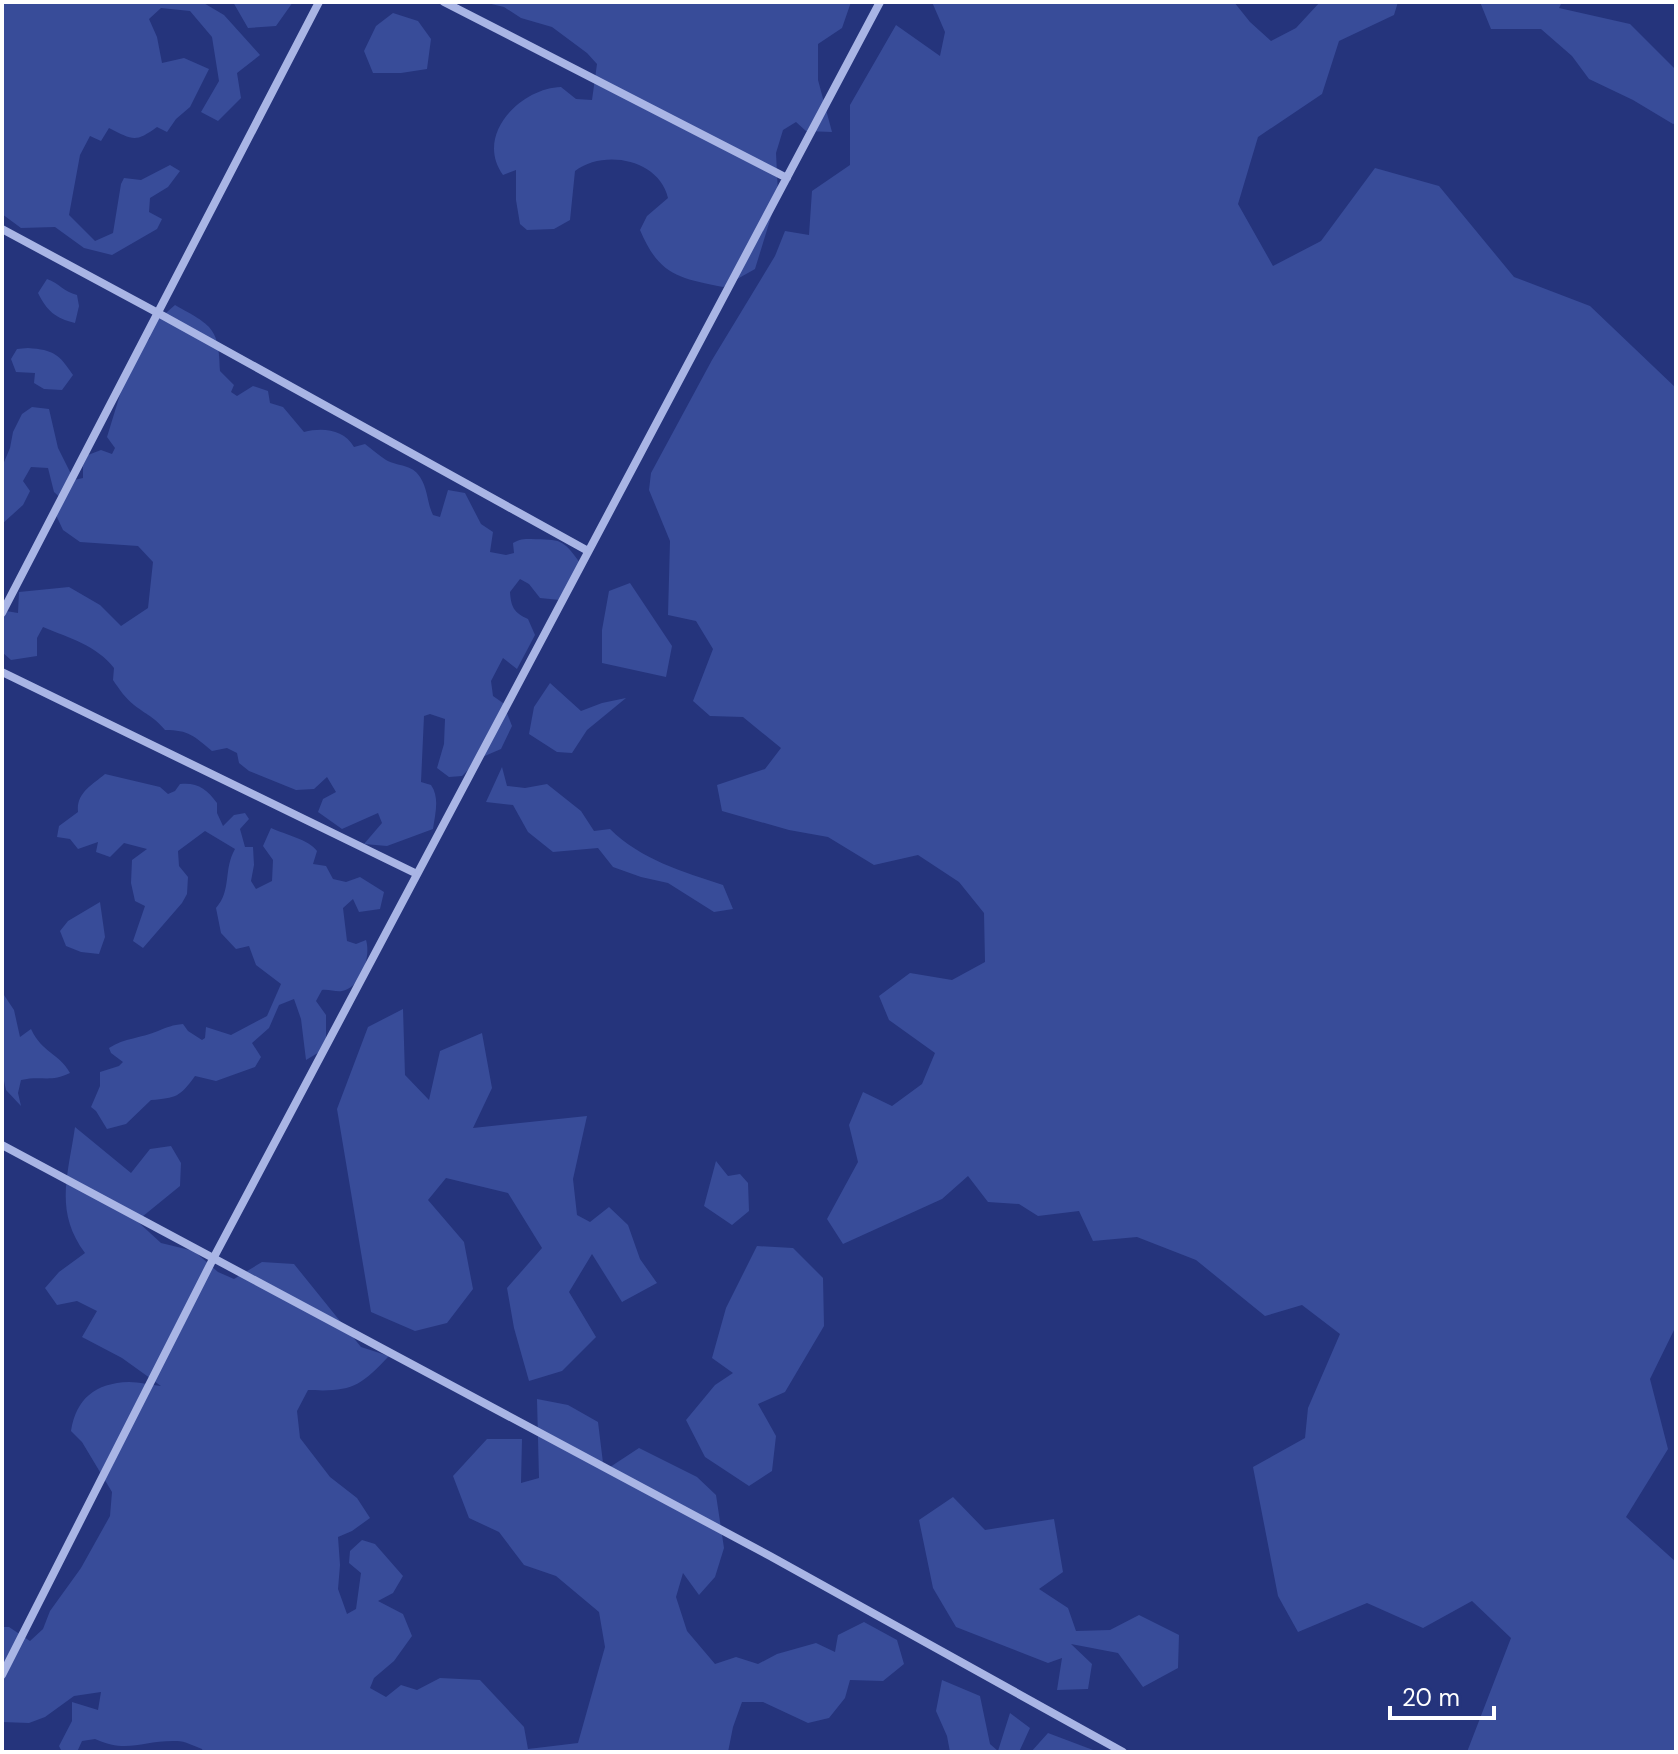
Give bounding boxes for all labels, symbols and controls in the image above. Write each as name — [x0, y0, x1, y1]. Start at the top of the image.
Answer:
scale bar — [1390, 1670, 1494, 1720]
text: 20 m — [1402, 1682, 1460, 1713]

